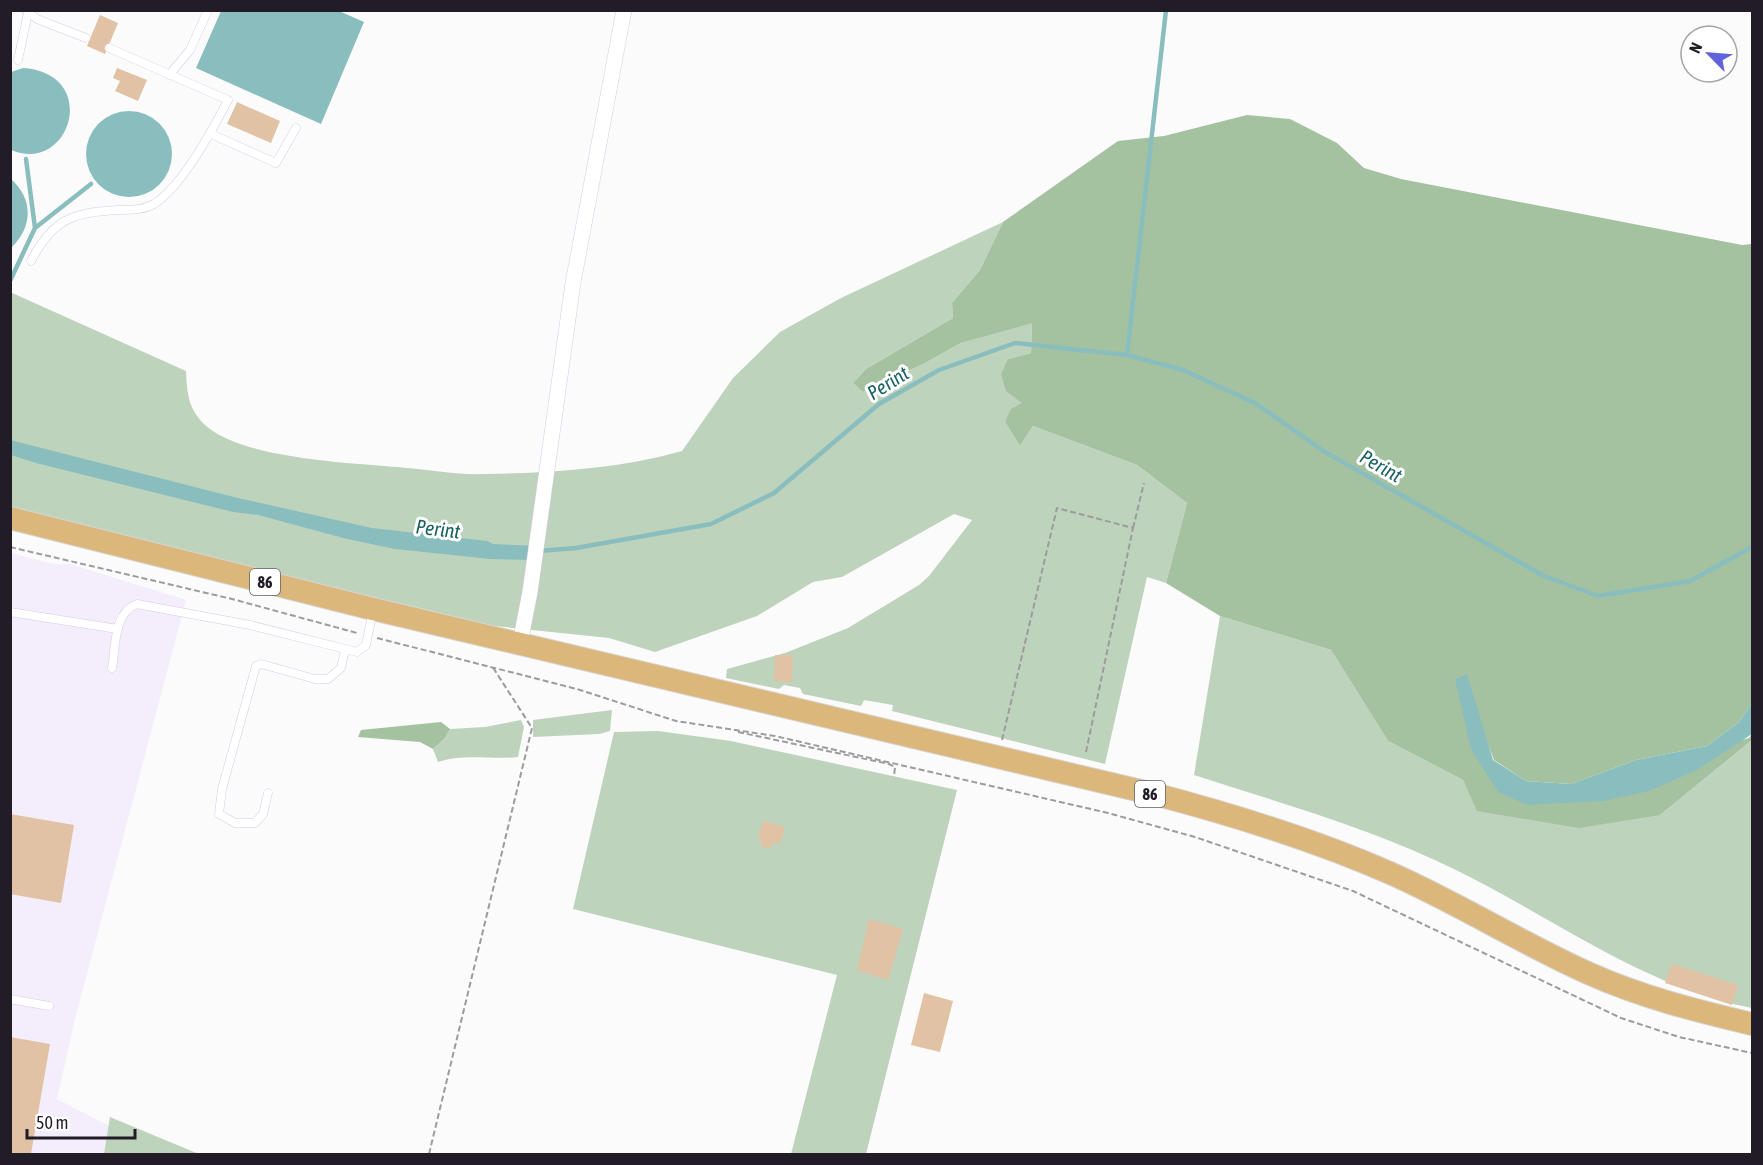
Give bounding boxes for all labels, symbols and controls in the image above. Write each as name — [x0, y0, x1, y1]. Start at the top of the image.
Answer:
north arrow — [1679, 24, 1739, 84]
text: N — [1685, 40, 1706, 56]
water label: Perint — [863, 361, 913, 404]
water label: Perint — [1356, 444, 1407, 487]
water label: Perint — [415, 514, 462, 543]
road number: 86 — [250, 569, 280, 595]
road number: 86 — [1135, 781, 1165, 807]
scale bar — [27, 1102, 135, 1140]
text: 50 m — [36, 1112, 68, 1133]

